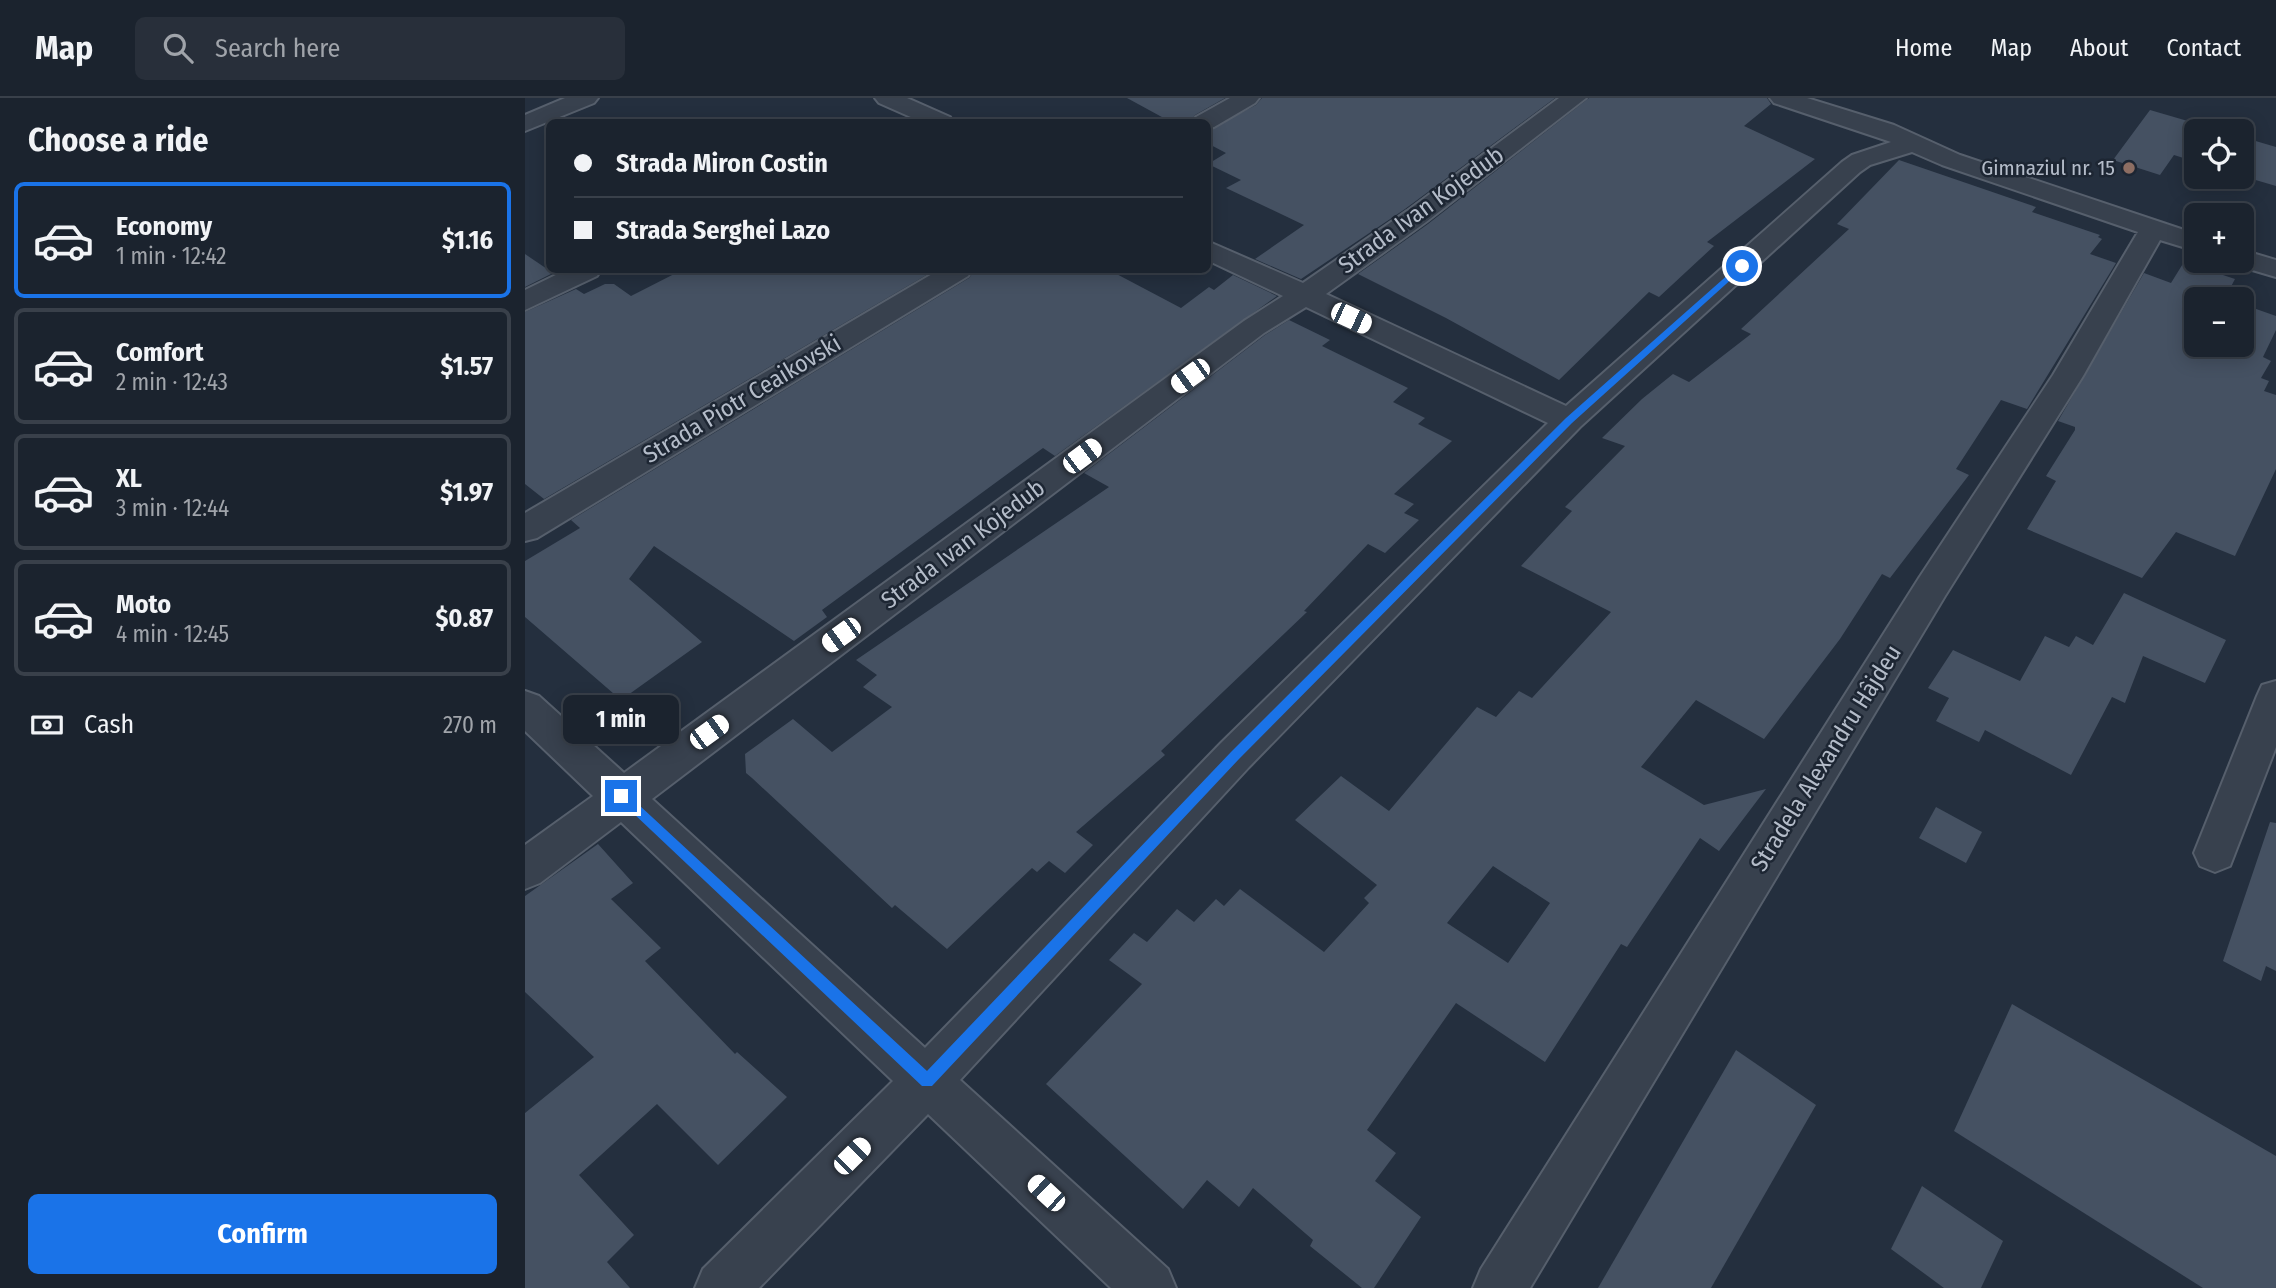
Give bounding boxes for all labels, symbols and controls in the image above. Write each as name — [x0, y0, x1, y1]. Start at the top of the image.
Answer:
search box — [135, 17, 625, 80]
text: Map — [35, 28, 93, 68]
icon: search — [159, 29, 197, 67]
text: Search here — [215, 33, 340, 64]
text: Home — [1895, 34, 1952, 62]
text: Map — [1990, 34, 2032, 62]
text: About — [2070, 34, 2128, 62]
text: Contact — [2166, 34, 2241, 62]
map controls — [2184, 119, 2254, 357]
button: locate — [2184, 119, 2254, 189]
text: Choose a ride — [28, 121, 209, 159]
street label: Strada Ivan Kojedub — [1333, 141, 1509, 279]
text: Strada Miron Costin — [616, 148, 828, 179]
place label: Gimnaziul nr. 15 — [1981, 155, 2115, 181]
marker: Gimnaziul nr. 15 — [2121, 160, 2137, 176]
button: + — [2184, 203, 2254, 273]
icon: car — [32, 209, 95, 272]
text: Economy — [116, 211, 212, 242]
text: Strada Serghei Lazo — [616, 215, 830, 246]
text: $1.16 — [442, 225, 493, 256]
text: 1 min · 12:42 — [116, 242, 227, 270]
route start — [1726, 250, 1758, 282]
button: − — [2184, 287, 2254, 357]
car — [1328, 300, 1375, 336]
street label: Strada Piotr Ceaikovski — [638, 329, 846, 469]
icon: car — [32, 335, 95, 398]
text: Comfort — [116, 337, 204, 368]
text: $1.57 — [441, 351, 493, 382]
car — [1167, 355, 1214, 397]
text: 2 min · 12:43 — [116, 368, 228, 396]
car — [1059, 435, 1106, 477]
icon: car — [32, 461, 95, 524]
text: XL — [116, 463, 142, 494]
street label: Strada Ivan Kojedub — [876, 473, 1050, 615]
text: $1.97 — [440, 477, 493, 508]
text: 3 min · 12:44 — [116, 494, 229, 522]
icon: car — [32, 587, 95, 650]
text: Moto — [116, 589, 171, 620]
text: $0.87 — [435, 603, 493, 634]
car — [818, 614, 865, 656]
text: 4 min · 12:45 — [116, 620, 229, 648]
street label: Stradela Alexandru Hâjdeu — [1745, 640, 1907, 876]
callout: 1 min — [563, 694, 679, 744]
text: 1 min — [596, 705, 646, 733]
icon: cash — [28, 706, 66, 744]
text: Cash — [84, 709, 134, 740]
text: 270 m — [443, 711, 497, 739]
car — [686, 711, 733, 753]
route end — [605, 780, 637, 812]
car — [830, 1134, 875, 1178]
car — [1024, 1171, 1069, 1215]
button: Confirm — [28, 1194, 497, 1274]

